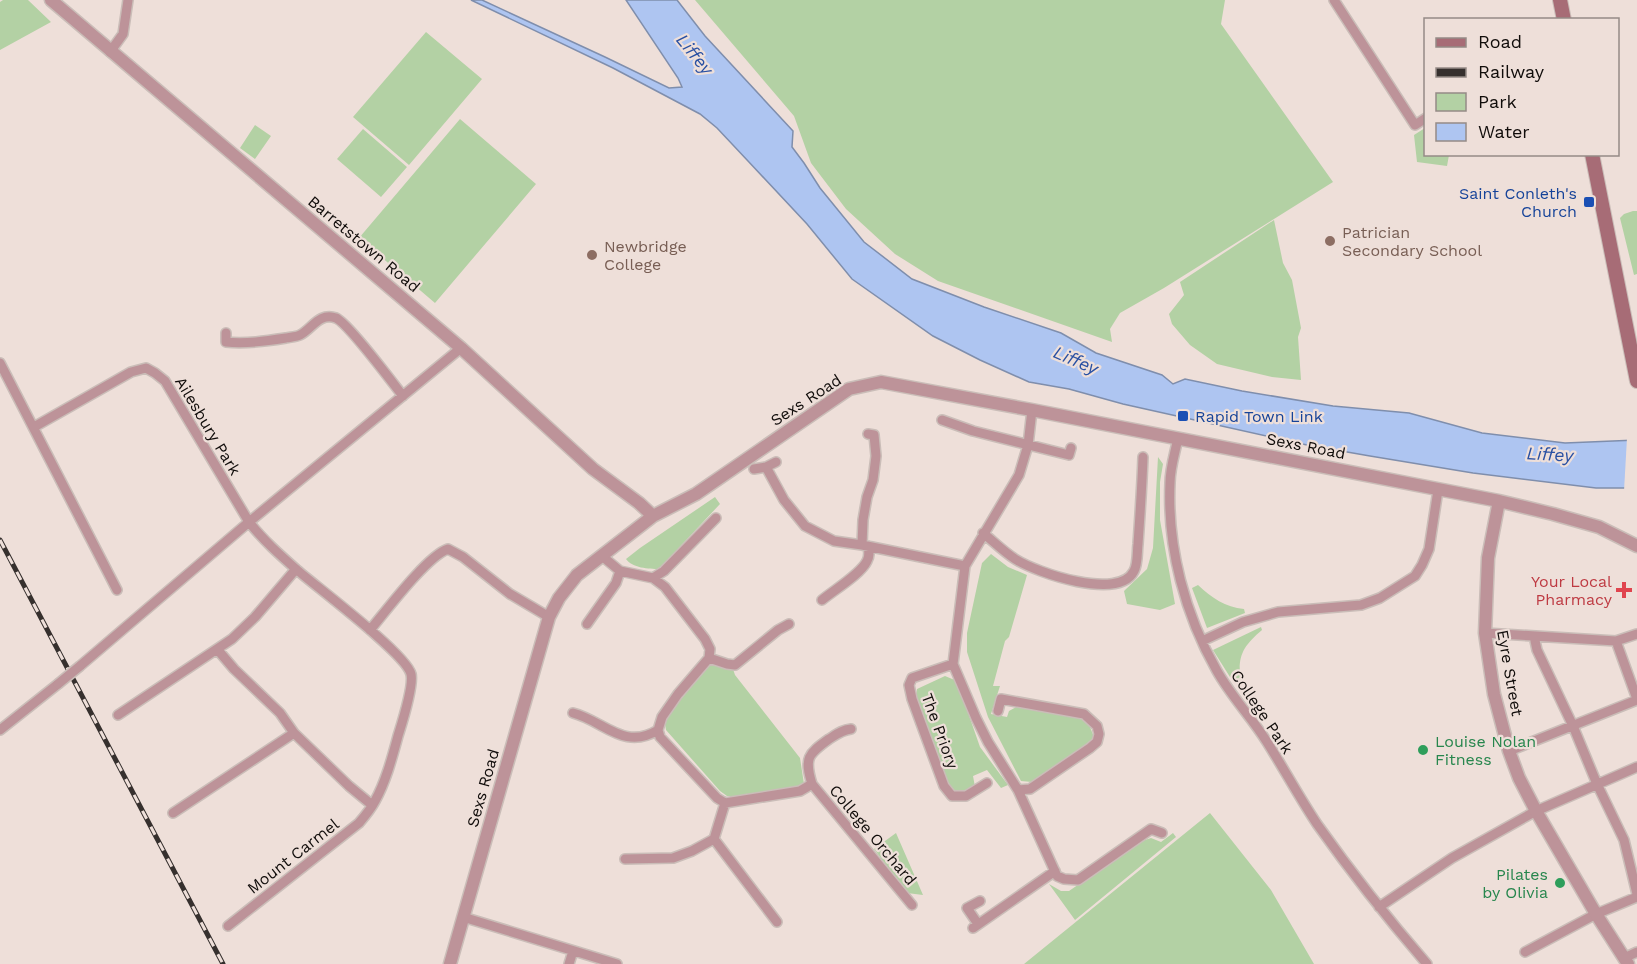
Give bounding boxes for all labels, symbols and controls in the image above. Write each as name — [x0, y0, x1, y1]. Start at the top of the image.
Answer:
legend — [1424, 18, 1619, 156]
water label: Liffey — [672, 29, 719, 80]
text: Road — [1478, 31, 1522, 52]
text: Railway — [1478, 61, 1545, 82]
text: Park — [1478, 91, 1517, 112]
text: Water — [1478, 121, 1530, 142]
place label: Saint Conleth's Church — [1459, 184, 1577, 221]
street label: Barretstown Road — [304, 192, 424, 296]
marker: Saint Conleth's Church — [1582, 195, 1596, 209]
place label: Patrician Secondary School — [1342, 223, 1482, 260]
marker: Patrician Secondary School — [1323, 234, 1337, 248]
place label: Newbridge College — [604, 237, 687, 274]
marker: Newbridge College — [585, 248, 599, 262]
water label: Liffey — [1050, 341, 1103, 380]
street label: Sexs Road — [767, 370, 845, 430]
street label: Ailesbury Park — [171, 373, 245, 479]
place label: Rapid Town Link — [1195, 407, 1323, 426]
marker: Rapid Town Link — [1176, 409, 1190, 423]
street label: Sexs Road — [1265, 429, 1347, 463]
water label: Liffey — [1526, 442, 1576, 466]
place label: Your Local Pharmacy — [1531, 572, 1613, 609]
marker: Your Local Pharmacy — [1617, 583, 1631, 597]
street label: Eyre Street — [1493, 628, 1527, 718]
street label: College Park — [1227, 666, 1297, 758]
street label: The Priory — [918, 691, 963, 772]
place label: Louise Nolan Fitness — [1435, 732, 1536, 769]
marker: Louise Nolan Fitness — [1416, 743, 1430, 757]
street label: Sexs Road — [463, 747, 503, 829]
street label: College Orchard — [825, 781, 921, 889]
street label: Mount Carmel — [243, 814, 343, 898]
place label: Pilates by Olivia — [1482, 865, 1548, 902]
marker: Pilates by Olivia — [1553, 876, 1567, 890]

